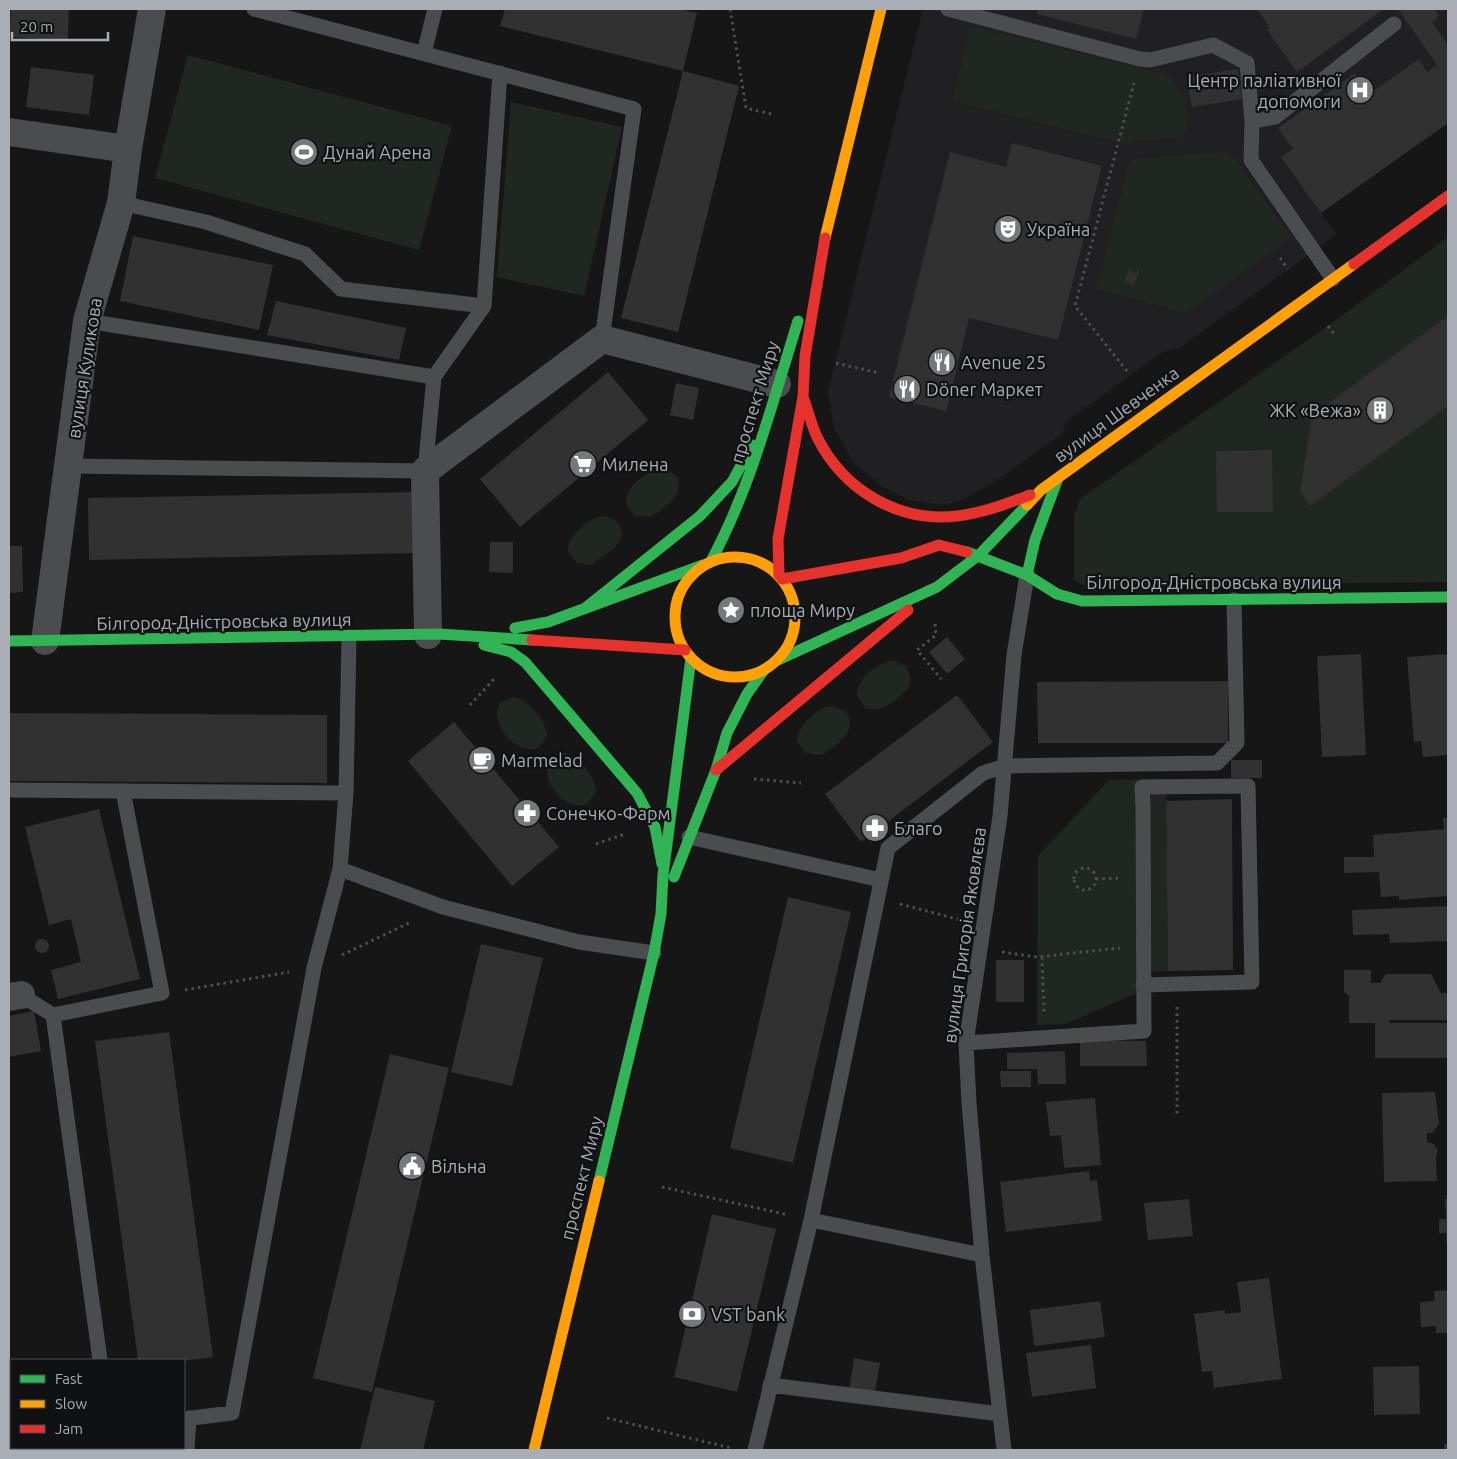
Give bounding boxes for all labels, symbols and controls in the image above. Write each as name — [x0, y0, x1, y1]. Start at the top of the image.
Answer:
scale bar — [12, 10, 109, 42]
text: 20 m — [20, 18, 53, 35]
place label: Центр паліативної допомоги — [1187, 70, 1342, 111]
hospital icon: Центр паліативної допомоги — [1345, 75, 1375, 105]
sports icon: Дунай Арена — [289, 137, 319, 167]
place label: Дунай Арена — [323, 142, 431, 162]
theatre icon: Україна — [993, 214, 1023, 244]
place label: Україна — [1027, 219, 1090, 239]
street label: вулиця Куликова — [63, 296, 105, 440]
street label: проспект Миру — [726, 338, 782, 466]
restaurant icon: Avenue 25 — [927, 347, 957, 377]
place label: Avenue 25 — [961, 352, 1046, 372]
street label: вулиця Шевченка — [1050, 362, 1182, 466]
restaurant icon: Döner Маркет — [892, 374, 922, 404]
place label: Döner Маркет — [926, 379, 1043, 399]
building icon: ЖК «Вежа» — [1365, 395, 1395, 425]
place label: ЖК «Вежа» — [1270, 400, 1361, 420]
supermarket icon: Милена — [568, 449, 598, 479]
place label: Милена — [602, 454, 669, 474]
street label: Білгород-Дністровська вулиця — [1086, 572, 1342, 592]
place icon: площа Миру — [716, 595, 746, 625]
place label: площа Миру — [750, 600, 855, 620]
street label: Білгород-Дністровська вулиця — [96, 609, 352, 633]
cafe icon: Marmelad — [467, 745, 497, 775]
place label: Marmelad — [501, 750, 583, 770]
pharmacy icon: Сонечко-Фарм — [512, 798, 542, 828]
place label: Сонечко-Фарм — [546, 803, 671, 823]
pharmacy icon: Благо — [860, 813, 890, 843]
place label: Благо — [894, 818, 943, 838]
street label: вулиця Григорія Яковлєва — [939, 826, 989, 1044]
street label: проспект Миру — [556, 1114, 606, 1242]
public building icon: Вільна — [397, 1151, 427, 1181]
place label: Вільна — [431, 1156, 486, 1176]
bank icon: VST bank — [677, 1299, 707, 1329]
place label: VST bank — [711, 1304, 785, 1324]
legend — [10, 1359, 185, 1449]
text: Fast — [55, 1370, 83, 1387]
text: Slow — [55, 1395, 88, 1412]
text: Jam — [55, 1420, 83, 1437]

